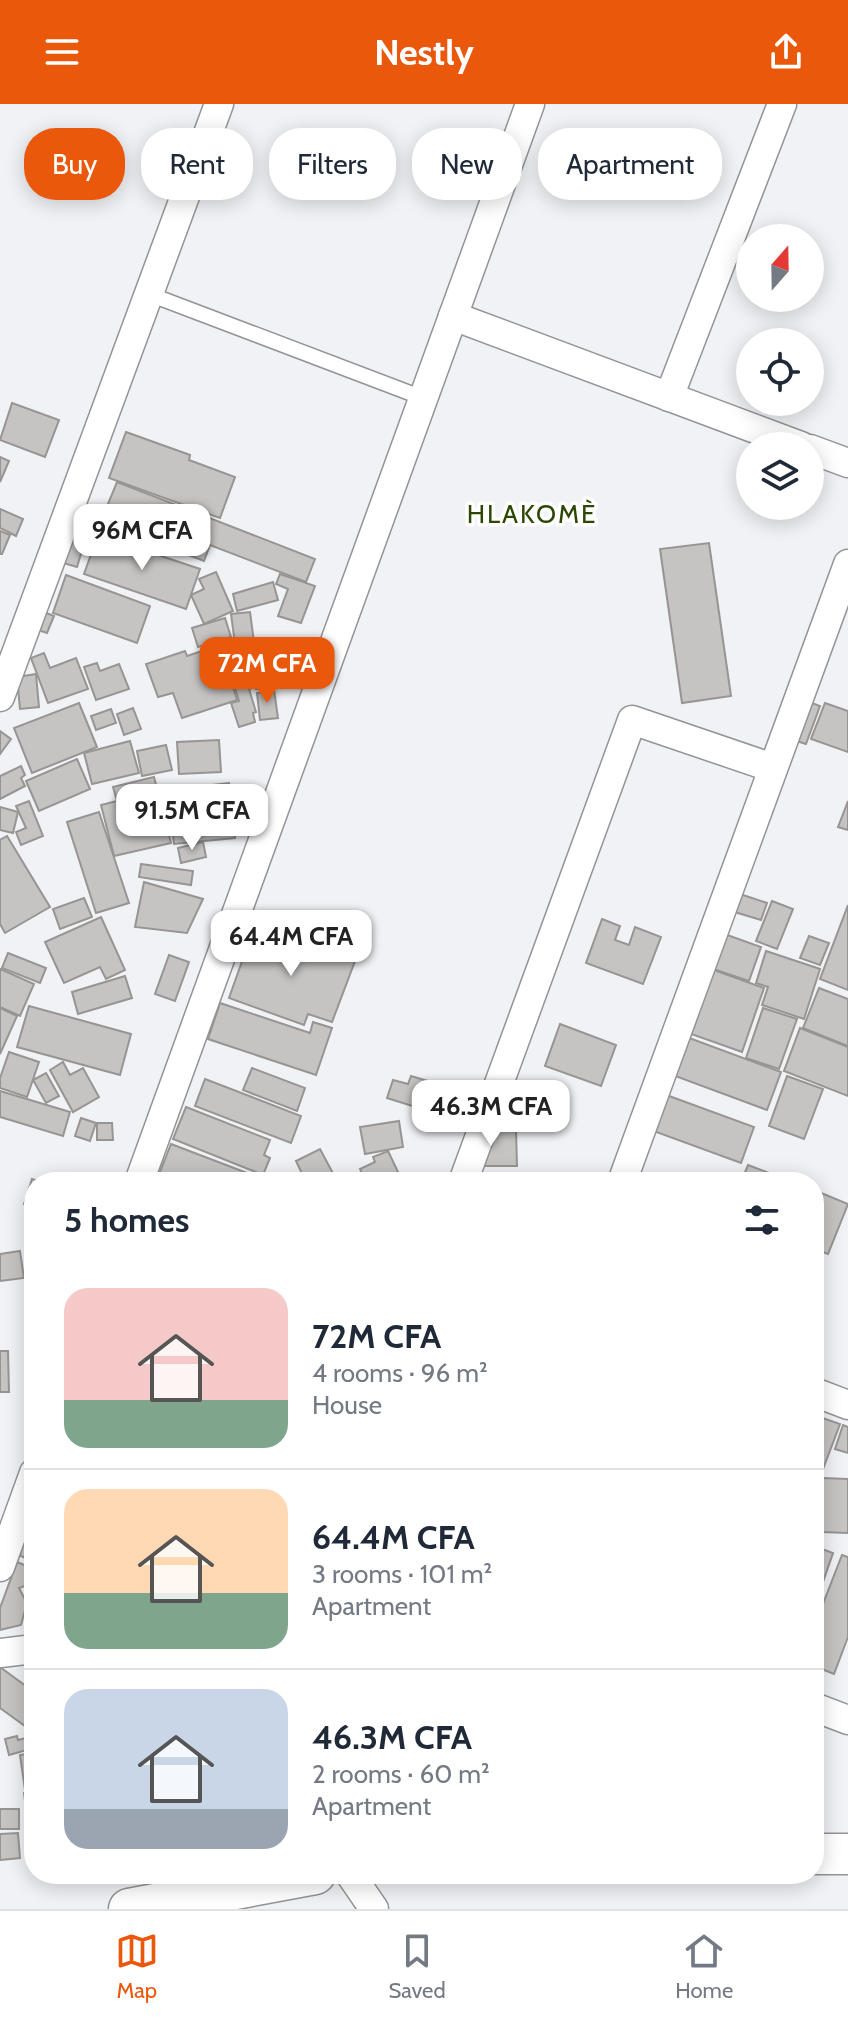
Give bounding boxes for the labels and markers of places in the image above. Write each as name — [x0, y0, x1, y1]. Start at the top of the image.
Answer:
pin: 96M CFA — [68, 504, 216, 572]
pin: 72M CFA — [193, 637, 341, 705]
pin: 91.5M CFA — [100, 784, 284, 852]
pin: 64.4M CFA — [199, 910, 383, 978]
pin: 46.3M CFA — [399, 1080, 583, 1148]

